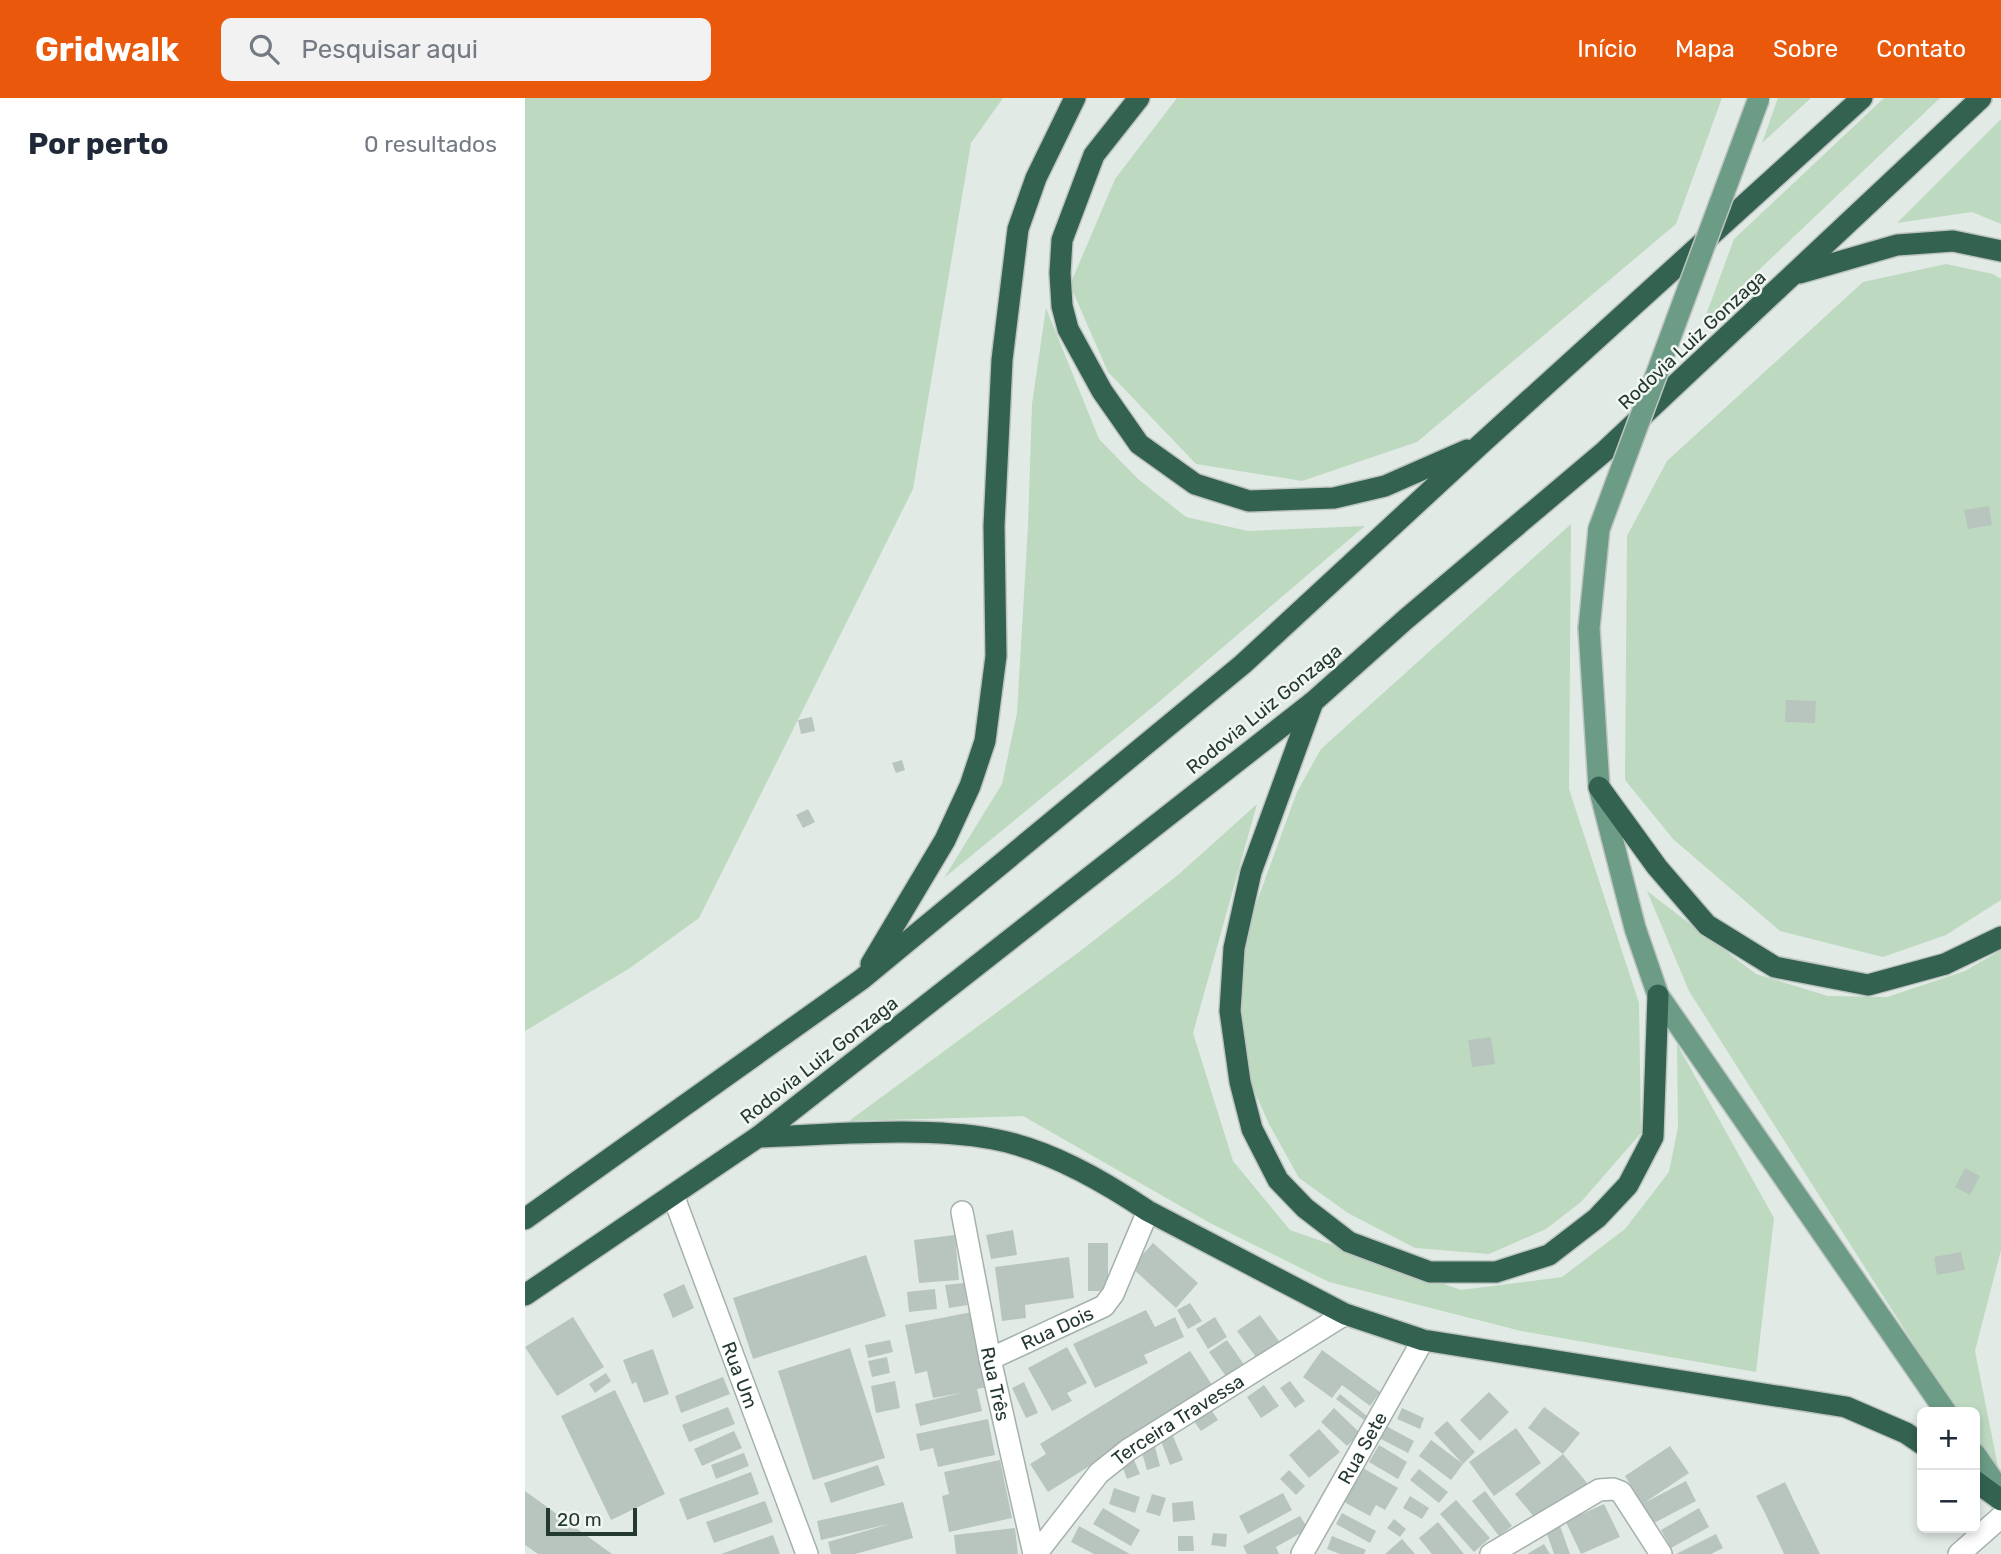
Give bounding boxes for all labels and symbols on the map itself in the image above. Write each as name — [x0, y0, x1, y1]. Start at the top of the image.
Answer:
street label: Rodovia Luiz Gonzaga — [1613, 266, 1771, 414]
street label: Rodovia Luiz Gonzaga — [1182, 639, 1346, 779]
street label: Rodovia Luiz Gonzaga — [736, 991, 902, 1129]
street label: Rua Dois — [1017, 1301, 1097, 1355]
street label: Rua Um — [717, 1338, 763, 1411]
street label: Rua Três — [976, 1345, 1015, 1423]
street label: Terceira Travessa — [1107, 1369, 1248, 1470]
street label: Rua Sete — [1332, 1408, 1392, 1488]
scale bar — [546, 1505, 637, 1537]

